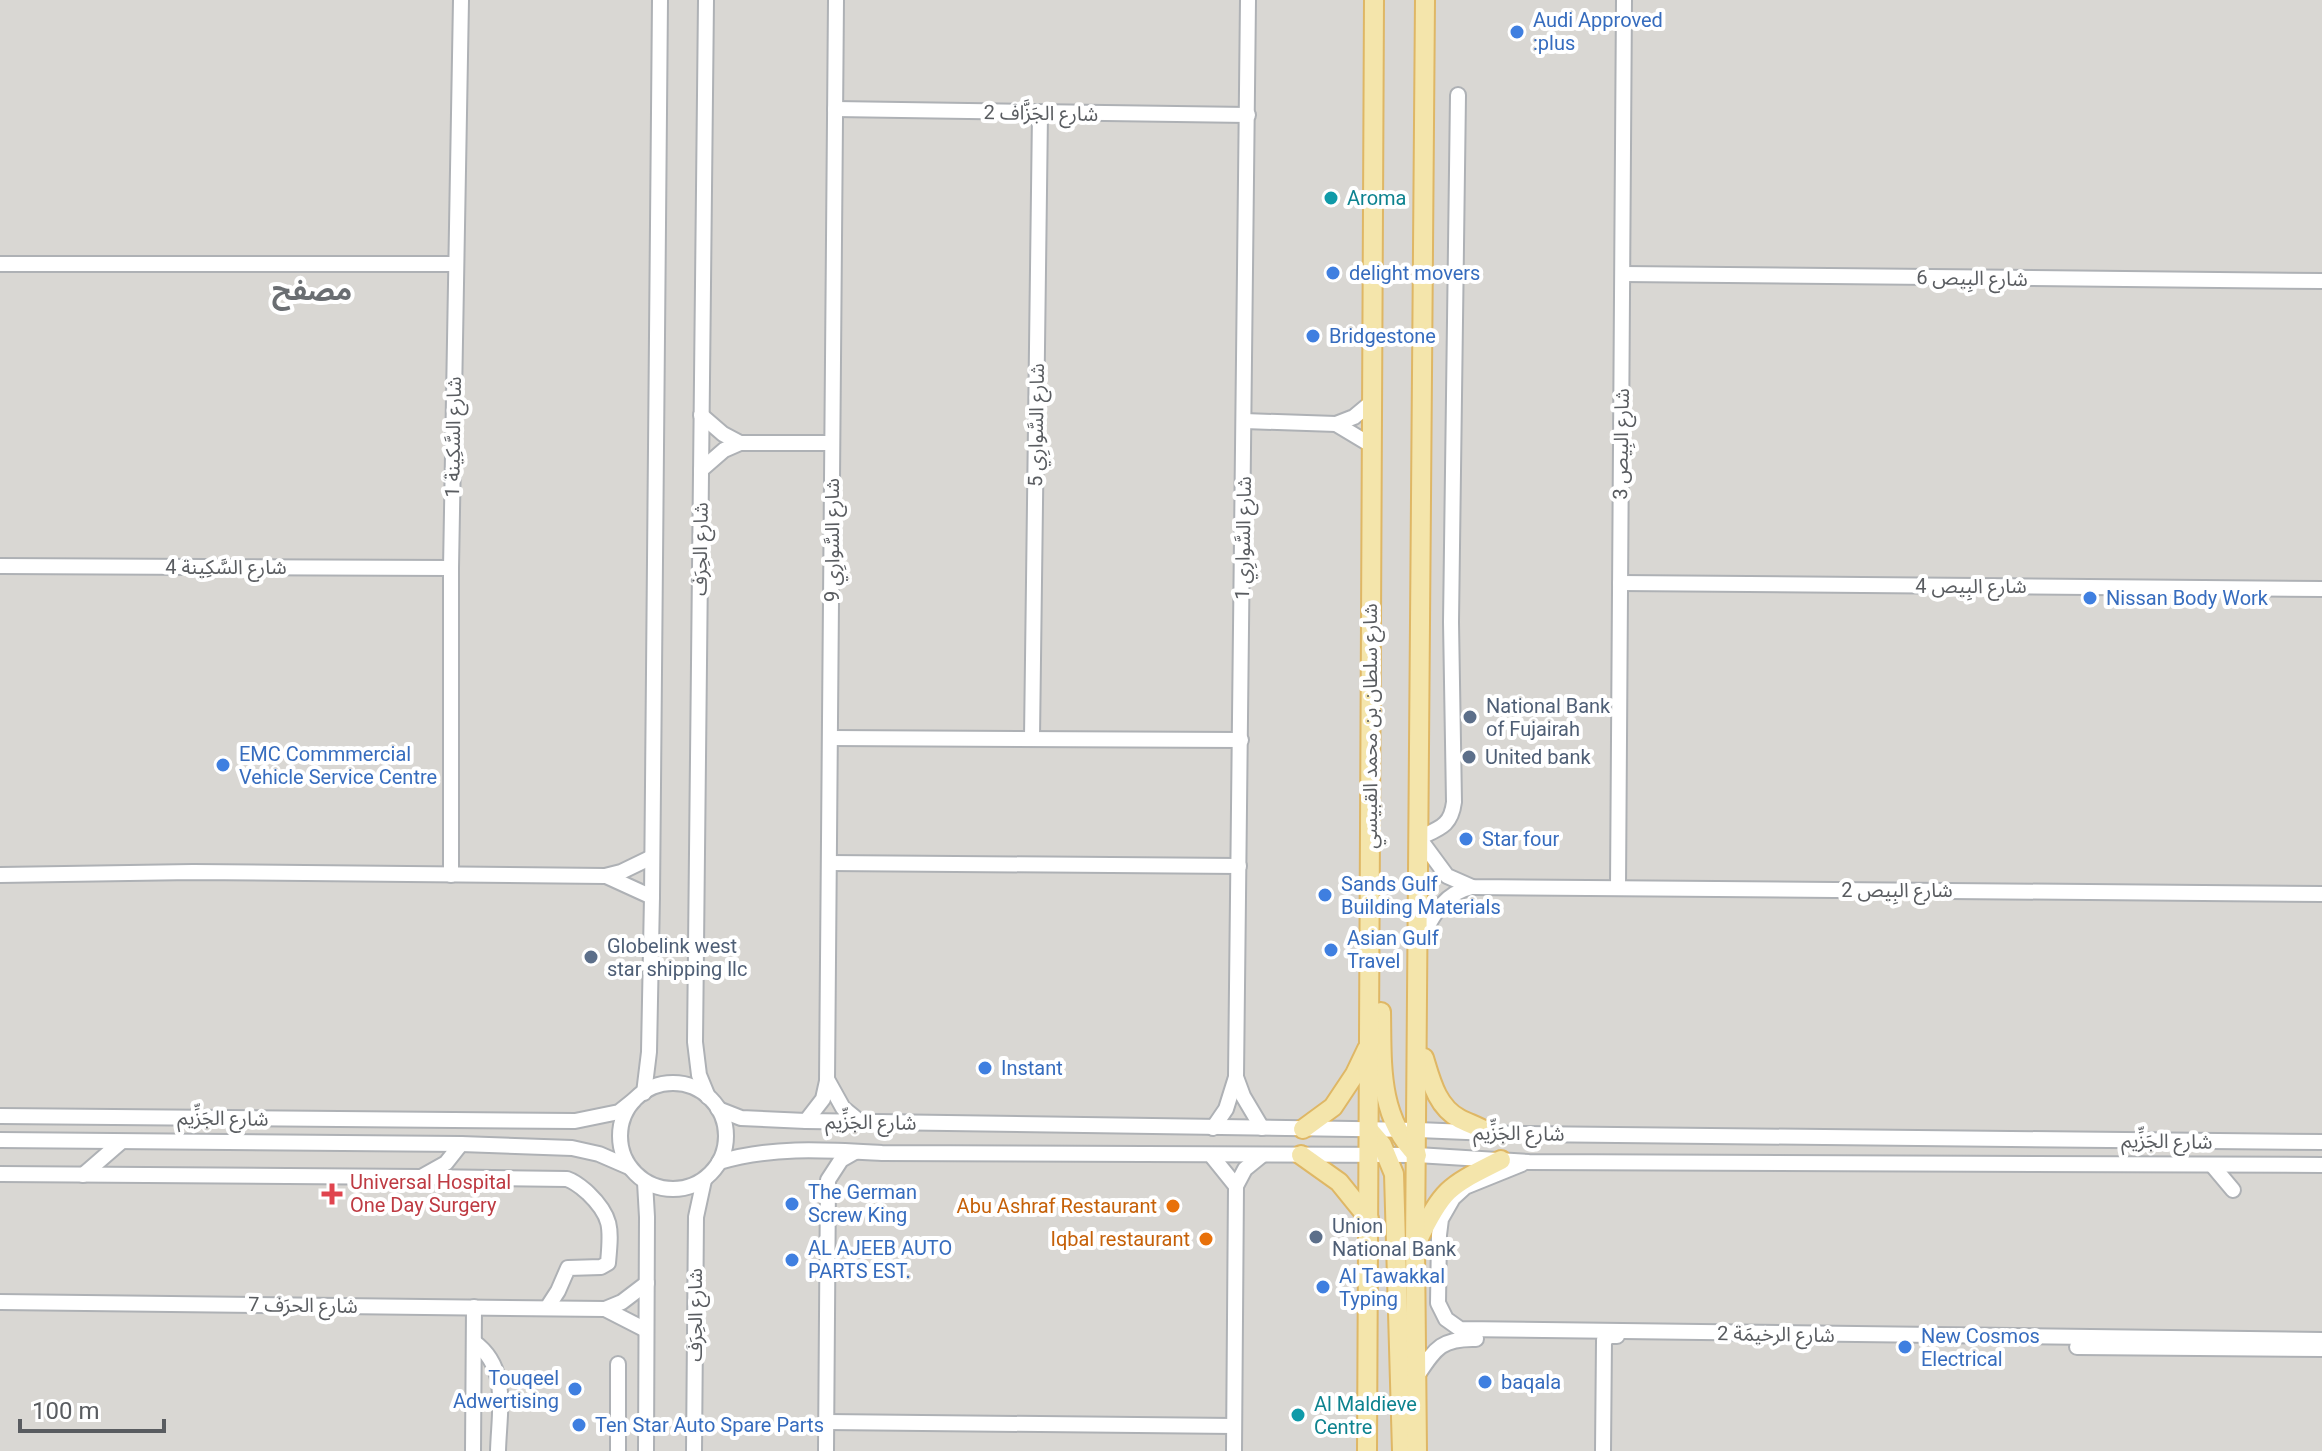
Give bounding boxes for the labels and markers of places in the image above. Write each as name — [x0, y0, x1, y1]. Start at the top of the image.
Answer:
place label: Audi Approved :plus — [1533, 8, 1663, 55]
marker: Audi Approved :plus — [1508, 23, 1526, 41]
place label: Aroma — [1347, 186, 1406, 210]
marker: Aroma — [1322, 189, 1340, 207]
place label: delight movers — [1349, 261, 1480, 285]
marker: delight movers — [1324, 264, 1342, 282]
place label: Bridgestone — [1329, 324, 1436, 348]
marker: Bridgestone — [1304, 327, 1322, 345]
place label: Nissan Body Work — [2106, 586, 2269, 610]
marker: Nissan Body Work — [2081, 589, 2099, 607]
place label: National Bank of Fujairah — [1486, 694, 1611, 741]
marker: National Bank of Fujairah — [1461, 708, 1479, 726]
place label: EMC Commmercial Vehicle Service Centre — [239, 742, 437, 789]
place label: United bank — [1485, 745, 1591, 769]
marker: United bank — [1460, 748, 1478, 766]
marker: EMC Commmercial Vehicle Service Centre — [214, 756, 232, 774]
place label: Star four — [1482, 827, 1559, 851]
marker: Star four — [1457, 830, 1475, 848]
place label: Sands Gulf Building Materials — [1341, 872, 1501, 919]
marker: Sands Gulf Building Materials — [1316, 886, 1334, 904]
place label: Asian Gulf Travel — [1347, 926, 1439, 973]
place label: Globelink west star shipping llc — [607, 934, 747, 981]
marker: Asian Gulf Travel — [1322, 941, 1340, 959]
marker: Globelink west star shipping llc — [582, 948, 600, 966]
place label: Instant — [1001, 1056, 1063, 1080]
marker: Instant — [976, 1059, 994, 1077]
place label: Universal Hospital One Day Surgery — [350, 1170, 511, 1217]
place label: The German Screw King — [808, 1180, 917, 1227]
marker: Universal Hospital One Day Surgery — [321, 1183, 343, 1205]
place label: Abu Ashraf Restaurant — [957, 1194, 1157, 1218]
marker: The German Screw King — [783, 1195, 801, 1213]
marker: Abu Ashraf Restaurant — [1164, 1197, 1182, 1215]
place label: Union National Bank — [1332, 1214, 1457, 1261]
place label: Iqbal restaurant — [1050, 1227, 1190, 1251]
marker: Union National Bank — [1307, 1228, 1325, 1246]
marker: Iqbal restaurant — [1197, 1230, 1215, 1248]
place label: AL AJEEB AUTO PARTS EST. — [808, 1236, 952, 1283]
marker: AL AJEEB AUTO PARTS EST. — [783, 1251, 801, 1269]
place label: Al Tawakkal Typing — [1339, 1264, 1445, 1311]
marker: Al Tawakkal Typing — [1314, 1278, 1332, 1296]
place label: New Cosmos Electrical — [1921, 1324, 2040, 1371]
marker: New Cosmos Electrical — [1896, 1338, 1914, 1356]
place label: Touqeel Adwertising — [453, 1366, 559, 1413]
place label: baqala — [1501, 1370, 1561, 1394]
marker: baqala — [1476, 1373, 1494, 1391]
marker: Touqeel Adwertising — [566, 1380, 584, 1398]
place label: Al Maldieve Centre — [1314, 1392, 1417, 1439]
marker: Al Maldieve Centre — [1289, 1406, 1307, 1424]
place label: Ten Star Auto Spare Parts — [595, 1413, 824, 1437]
marker: Ten Star Auto Spare Parts — [570, 1416, 588, 1434]

